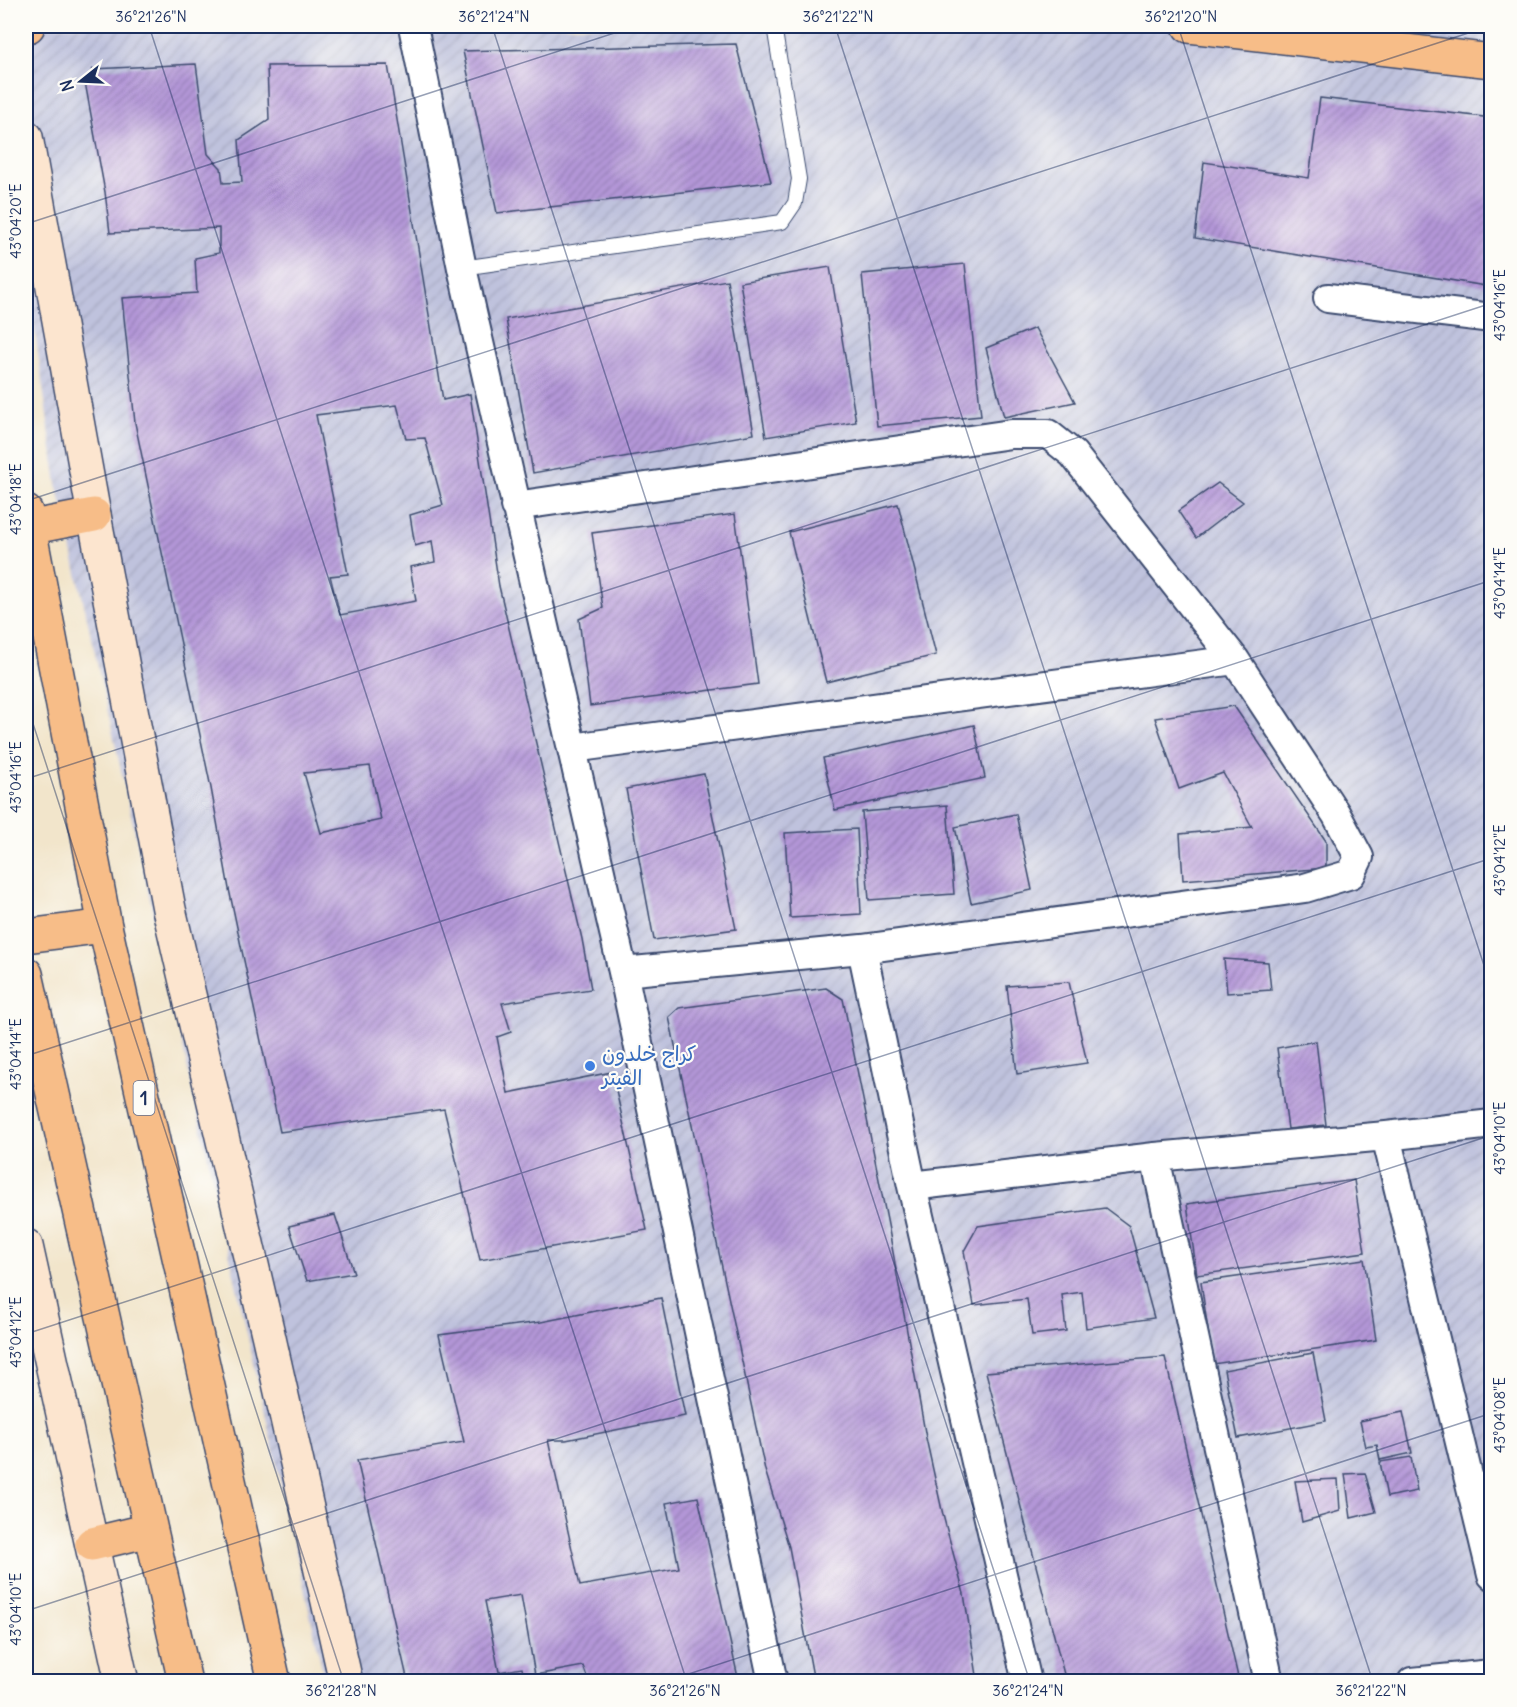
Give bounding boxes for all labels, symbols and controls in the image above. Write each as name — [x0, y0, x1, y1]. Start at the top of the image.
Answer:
text: 36°21'26"N — [115, 7, 187, 26]
text: 36°21'24"N — [458, 7, 530, 26]
text: 36°21'22"N — [802, 7, 874, 26]
text: 36°21'20"N — [1145, 7, 1217, 26]
north arrow — [51, 51, 111, 111]
text: N — [56, 77, 78, 94]
text: 43°04'20"E — [6, 183, 25, 259]
text: 43°04'16"E — [1490, 269, 1509, 341]
text: 43°04'18"E — [6, 463, 25, 535]
text: 43°04'14"E — [1490, 547, 1509, 619]
text: 43°04'16"E — [6, 741, 25, 813]
text: 43°04'12"E — [1490, 824, 1509, 896]
text: 43°04'14"E — [6, 1018, 25, 1090]
place label: كراج خلدون الفيتر — [600, 1040, 696, 1091]
marker: كراج خلدون الفيتر — [583, 1059, 597, 1073]
road number: 1 — [134, 1081, 154, 1115]
text: 43°04'10"E — [1490, 1101, 1509, 1175]
text: 43°04'12"E — [6, 1296, 25, 1368]
text: 43°04'08"E — [1490, 1377, 1509, 1453]
text: 43°04'10"E — [6, 1572, 25, 1646]
text: 36°21'28"N — [305, 1681, 377, 1700]
text: 36°21'26"N — [649, 1681, 721, 1700]
text: 36°21'24"N — [992, 1681, 1064, 1700]
text: 36°21'22"N — [1335, 1681, 1407, 1700]

